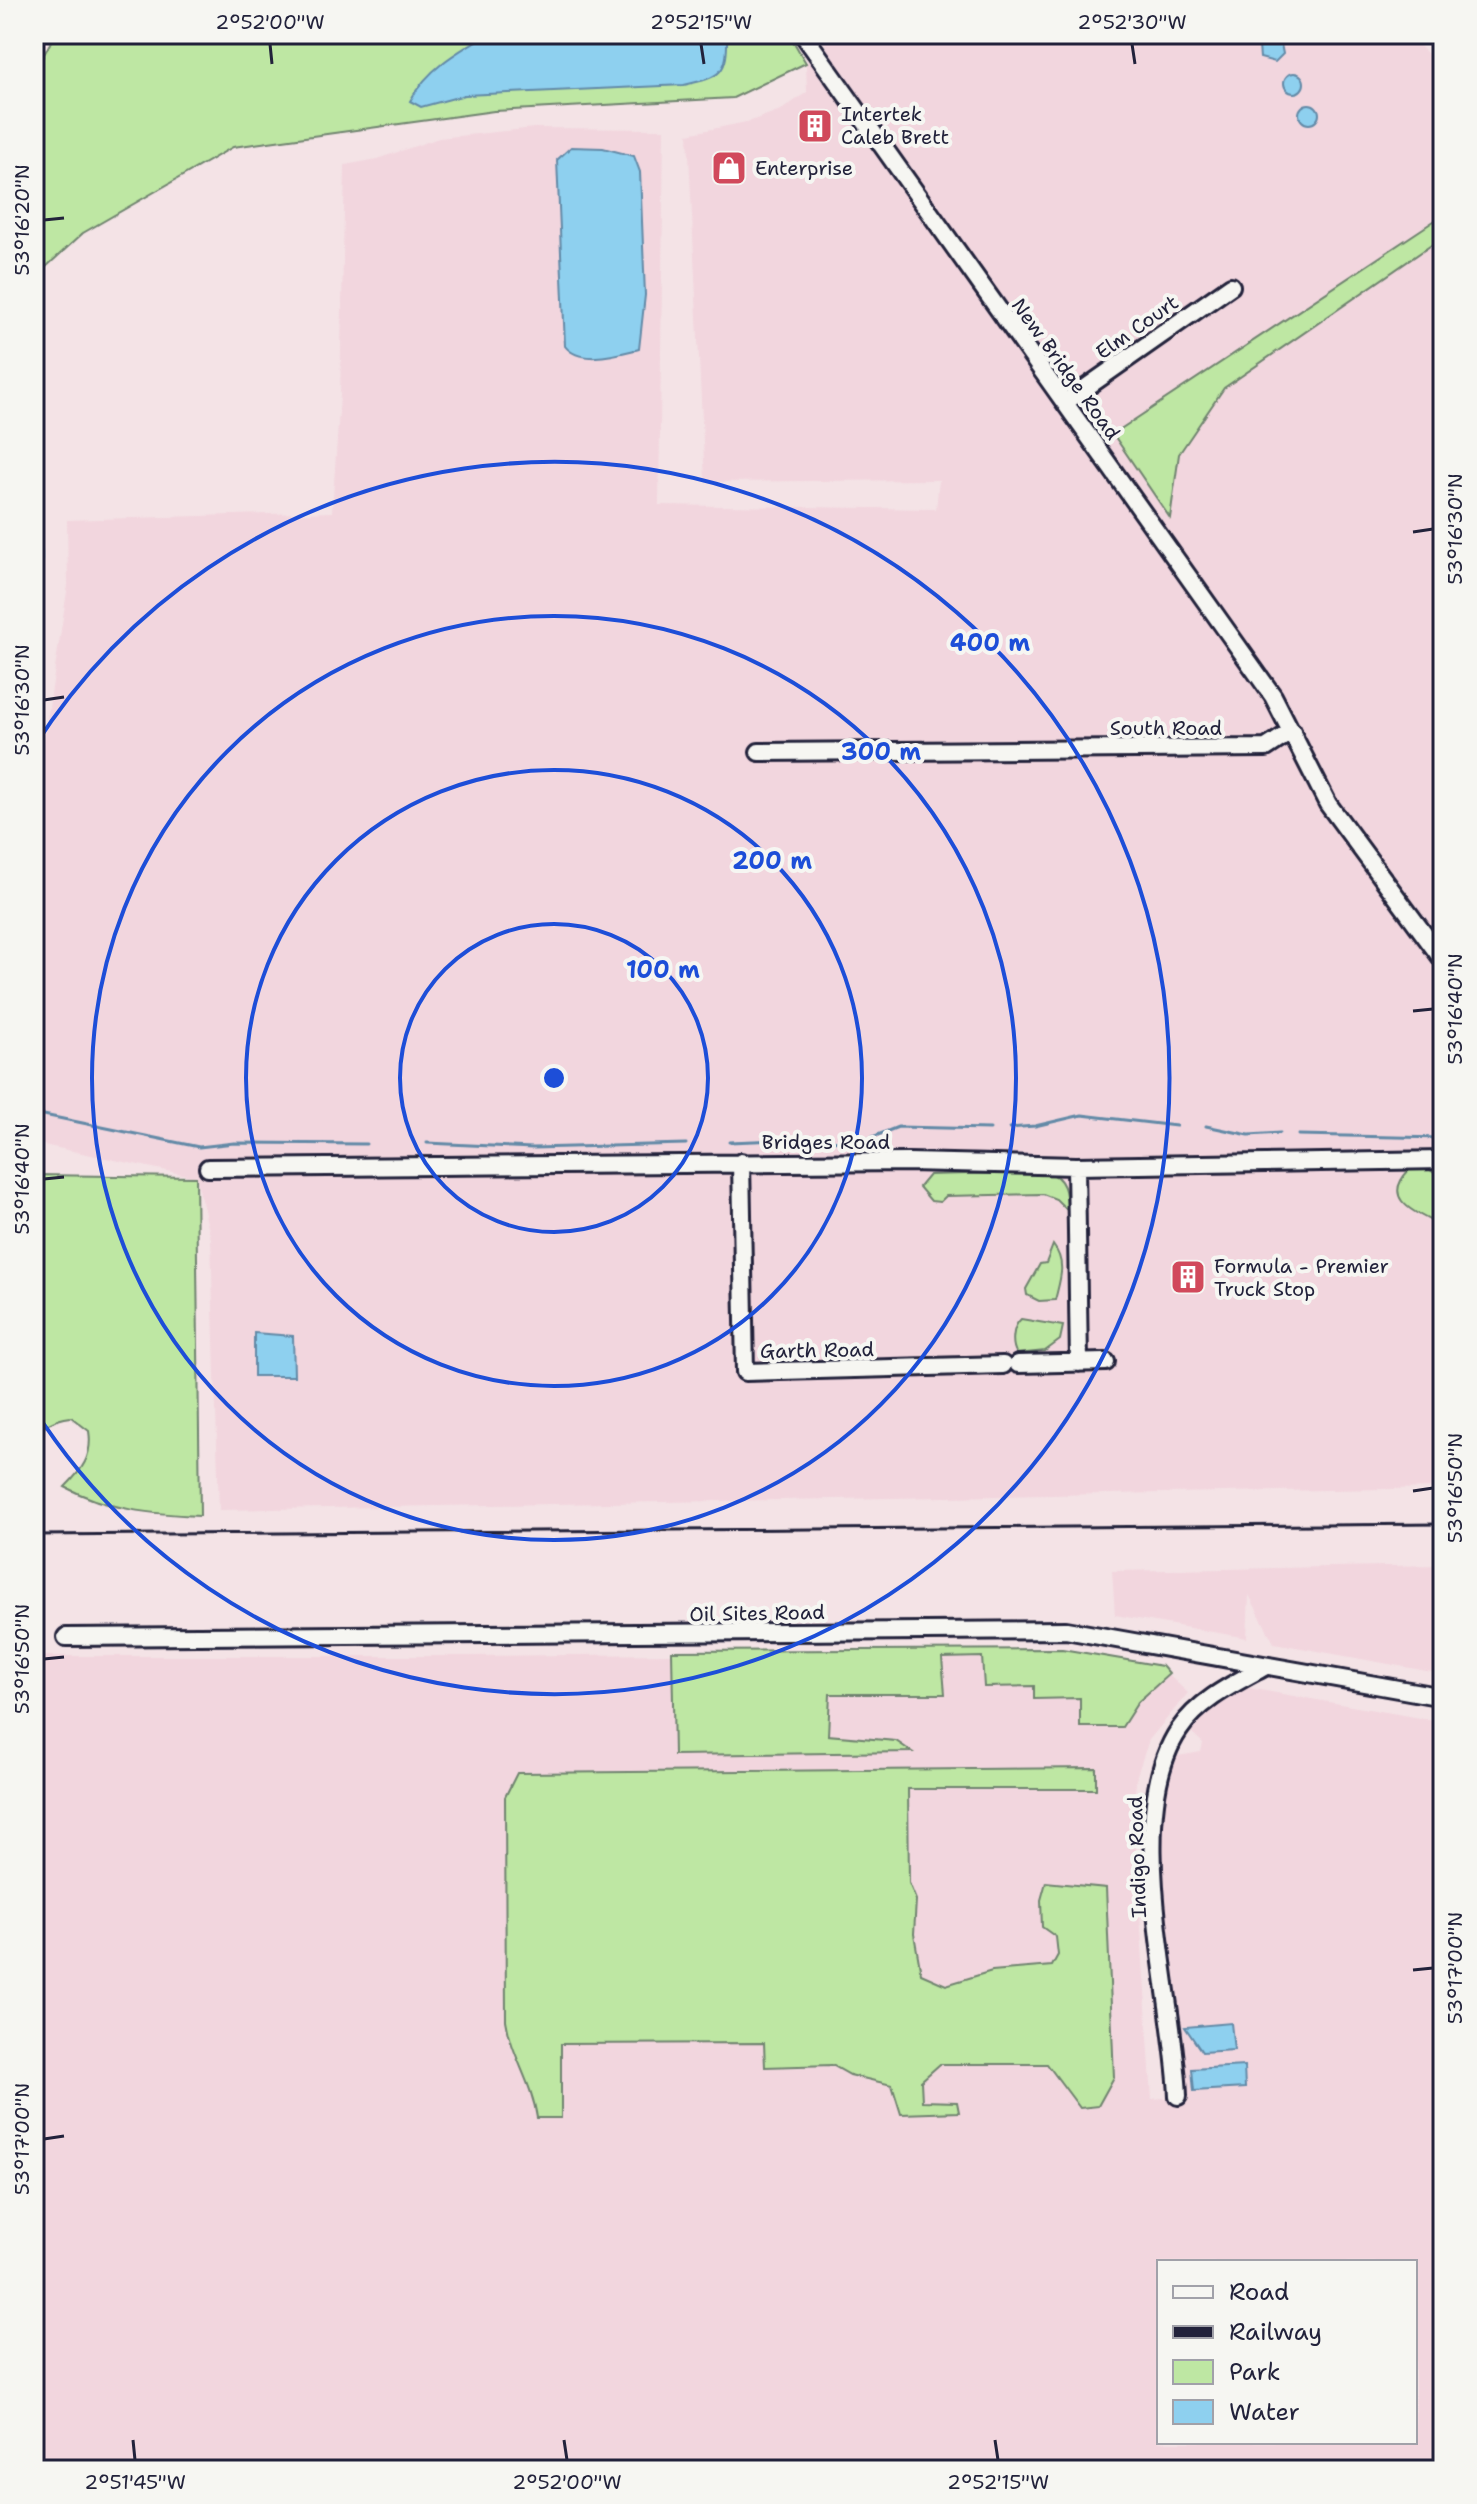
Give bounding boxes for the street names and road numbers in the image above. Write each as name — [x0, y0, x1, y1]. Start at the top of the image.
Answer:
street label: Elm Court — [1091, 289, 1183, 365]
street label: New Bridge Road — [1006, 293, 1126, 445]
street label: South Road — [1110, 715, 1223, 741]
street label: Bridges Road — [762, 1129, 891, 1155]
street label: Garth Road — [760, 1336, 875, 1364]
street label: Oil Sites Road — [689, 1599, 825, 1627]
street label: Indigo Road — [1122, 1795, 1152, 1918]

